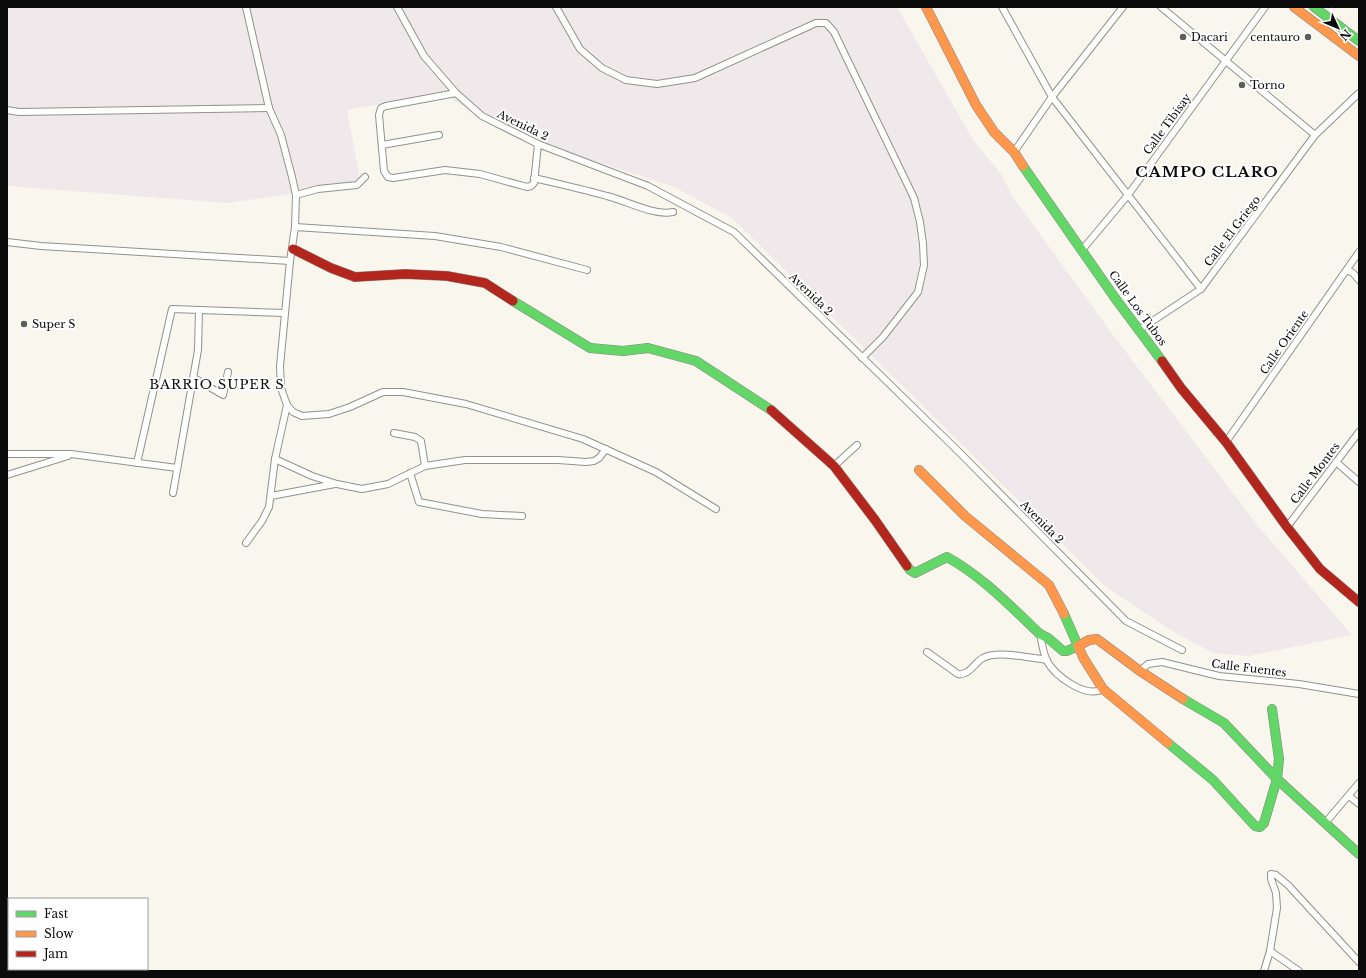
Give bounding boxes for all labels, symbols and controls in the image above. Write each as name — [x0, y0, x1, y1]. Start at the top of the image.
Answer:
north arrow — [1318, 8, 1358, 48]
text: N — [1336, 26, 1354, 44]
place label: Dacari — [1191, 30, 1228, 44]
place label: centauro — [1250, 30, 1300, 44]
marker: Dacari — [1178, 32, 1188, 42]
marker: centauro — [1303, 32, 1313, 42]
place label: Torno — [1250, 78, 1285, 92]
marker: Torno — [1237, 80, 1247, 90]
street label: Calle Tibisay — [1140, 91, 1194, 157]
street label: Avenida 2 — [494, 106, 551, 144]
district label: CAMPO CLARO — [1135, 162, 1279, 181]
street label: Calle El Griego — [1201, 193, 1263, 269]
street label: Calle Los Tubos — [1106, 268, 1170, 348]
street label: Avenida 2 — [786, 269, 836, 318]
street label: Calle Oriente — [1257, 307, 1311, 377]
place label: Super S — [32, 317, 75, 331]
marker: Super S — [19, 319, 29, 329]
district label: BARRIO SUPER S — [149, 376, 285, 393]
street label: Calle Montes — [1287, 439, 1343, 507]
street label: Avenida 2 — [1017, 497, 1067, 547]
street label: Calle Fuentes — [1211, 656, 1287, 680]
legend — [8, 898, 148, 970]
text: Fast — [44, 906, 69, 921]
text: Slow — [44, 926, 74, 941]
text: Jam — [42, 946, 68, 961]

